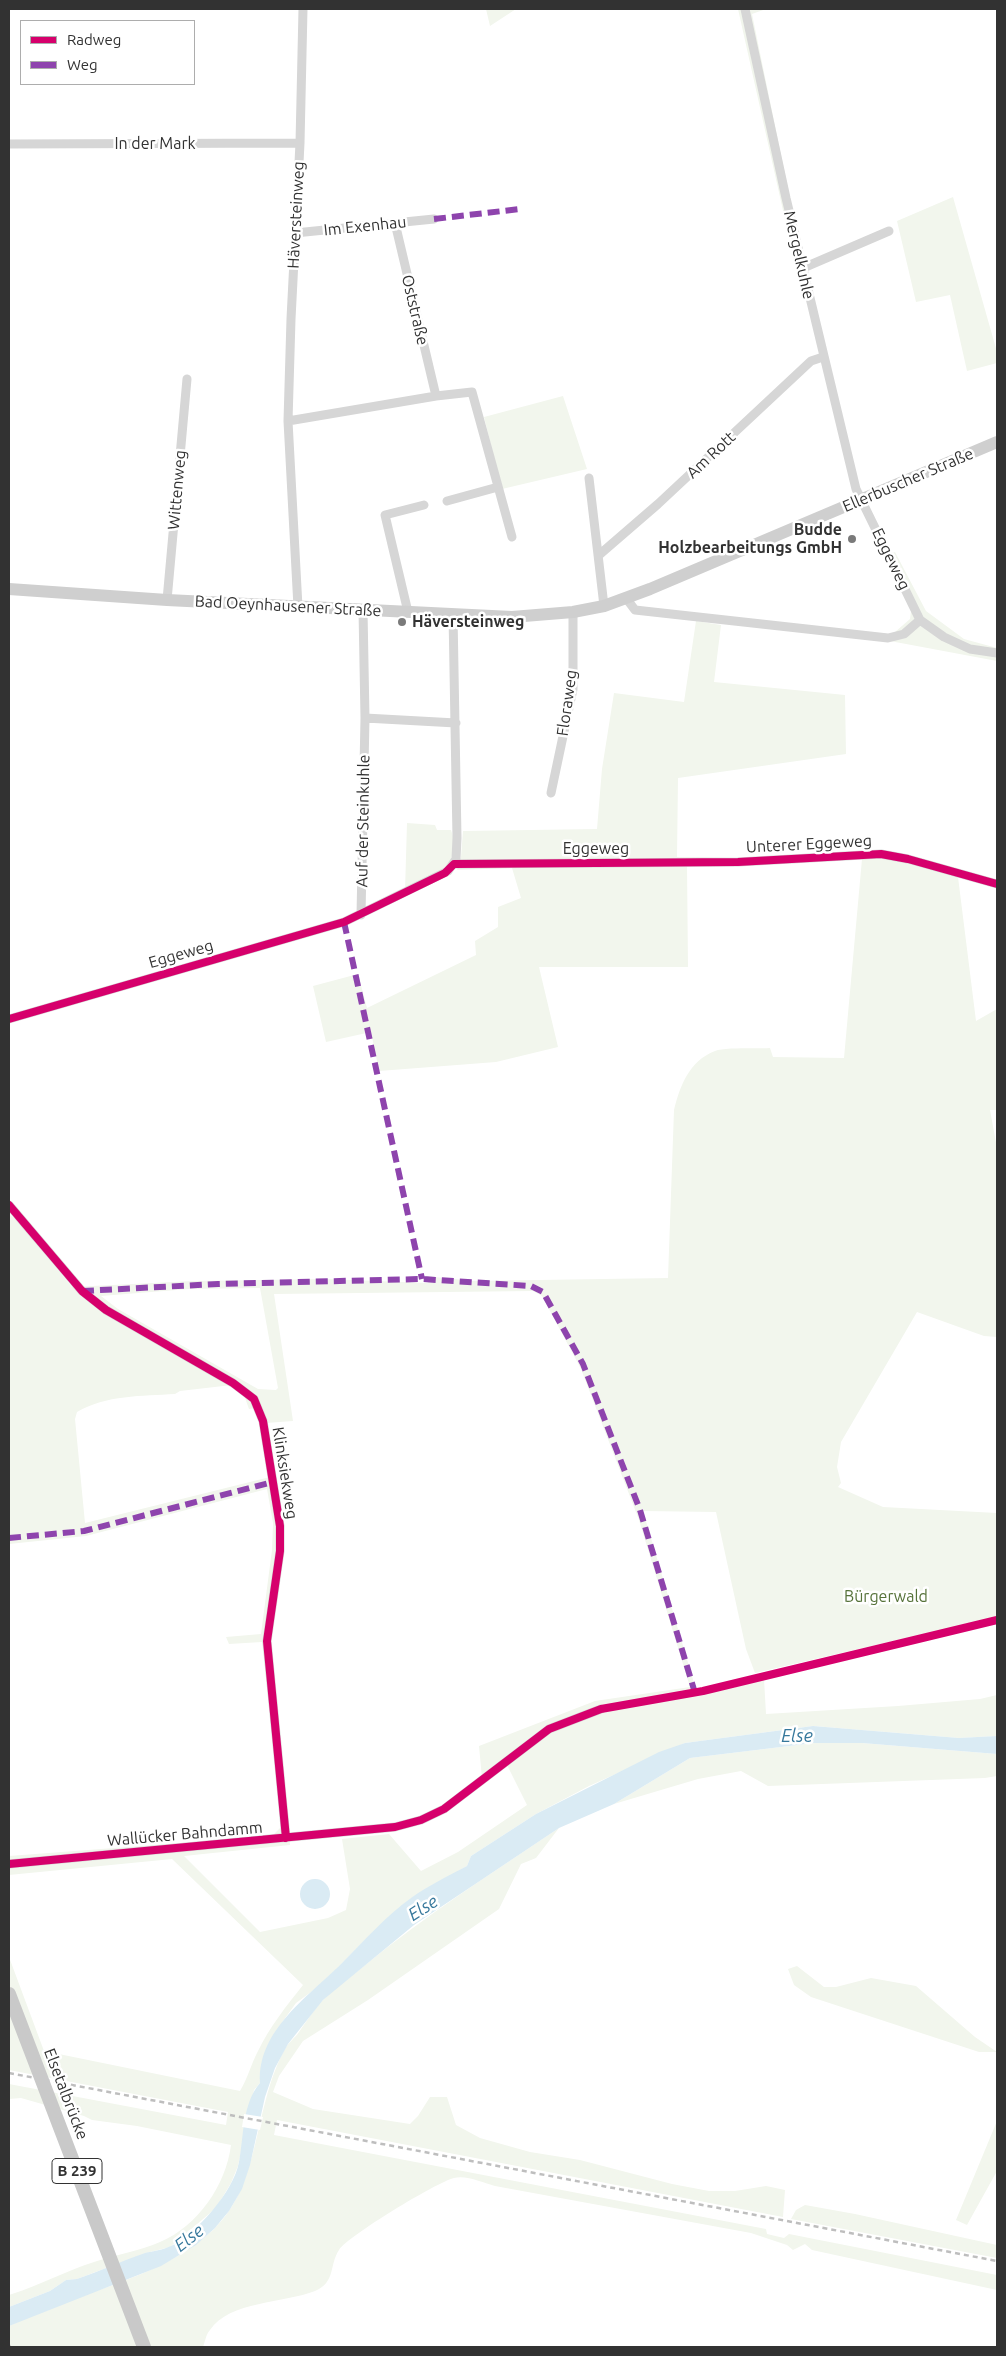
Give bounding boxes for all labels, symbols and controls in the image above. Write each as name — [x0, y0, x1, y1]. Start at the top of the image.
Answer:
legend — [20, 20, 195, 85]
text: Radweg — [67, 31, 121, 48]
text: Weg — [67, 56, 98, 73]
street label: In der Mark — [114, 134, 196, 154]
street label: Häversteinweg — [284, 161, 308, 269]
street label: Mergelkuhle — [779, 209, 819, 301]
street label: Im Exenhau — [323, 212, 407, 240]
street label: Oststraße — [398, 273, 432, 347]
street label: Am Rott — [683, 428, 739, 482]
street label: Ellerbuscher Straße — [840, 444, 976, 516]
street label: Wittenweg — [164, 449, 190, 531]
place label: Budde Holzbearbeitungs GmbH — [658, 520, 842, 558]
street label: Eggeweg — [868, 525, 914, 593]
marker: Budde Holzbearbeitungs GmbH — [846, 533, 858, 545]
street label: Bad Oeynhausener Straße — [194, 592, 382, 620]
place label: Häversteinweg — [412, 612, 524, 632]
marker: Häversteinweg — [396, 616, 408, 628]
street label: Floraweg — [553, 669, 581, 737]
street label: Auf der Steinkuhle — [352, 754, 374, 888]
street label: Unterer Eggeweg — [745, 831, 873, 857]
street label: Eggeweg — [563, 839, 629, 859]
street label: Eggeweg — [146, 936, 216, 972]
street label: Klinksiekweg — [268, 1425, 302, 1521]
park label: Bürgerwald — [844, 1587, 928, 1607]
water label: Else — [781, 1725, 813, 1747]
street label: Wallücker Bahndamm — [107, 1818, 263, 1850]
water label: Else — [404, 1890, 442, 1926]
street label: Elsetalbrücke — [40, 2046, 92, 2142]
road number: B 239 — [52, 2158, 102, 2184]
water label: Else — [170, 2220, 208, 2256]

